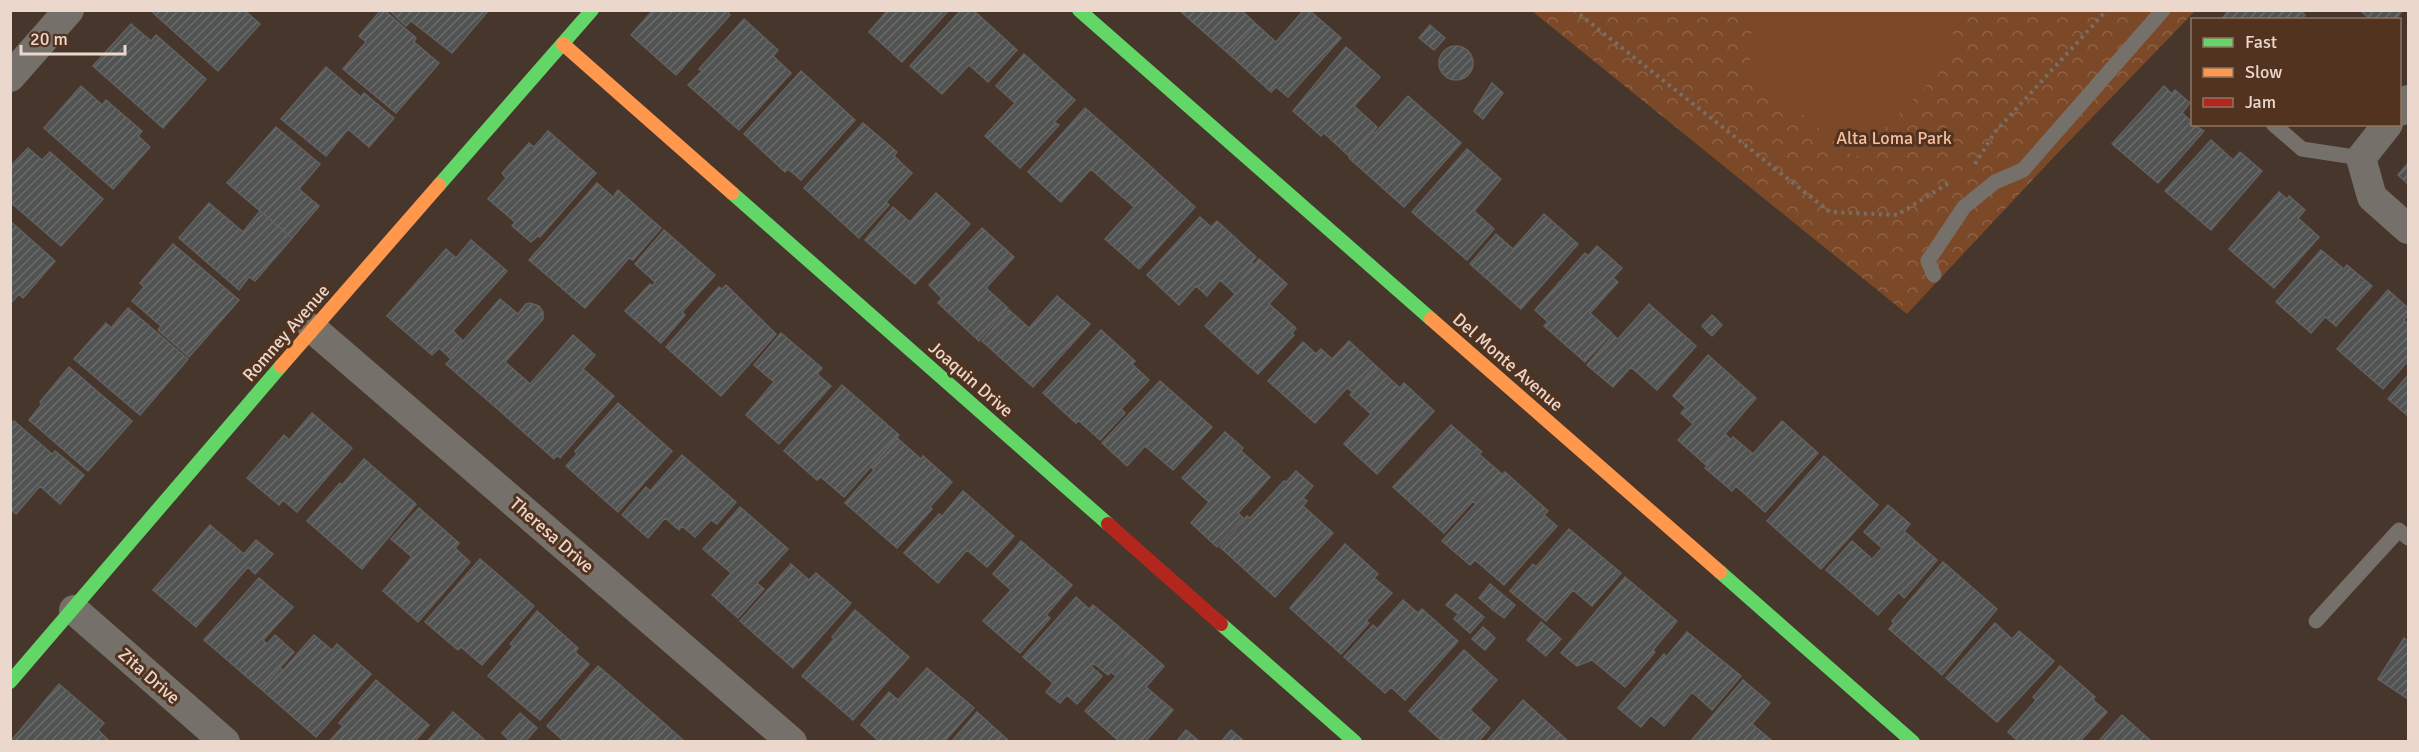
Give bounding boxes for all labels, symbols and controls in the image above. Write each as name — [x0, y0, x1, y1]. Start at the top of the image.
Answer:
scale bar — [21, 18, 124, 56]
legend — [2191, 18, 2401, 126]
text: 20 m — [30, 28, 68, 50]
text: Fast — [2245, 31, 2277, 53]
text: Slow — [2245, 61, 2282, 83]
text: Jam — [2245, 91, 2276, 113]
park label: Alta Loma Park — [1836, 127, 1952, 149]
street label: Romney Avenue — [238, 280, 334, 386]
street label: Del Monte Avenue — [1448, 308, 1568, 416]
street label: Joaquin Drive — [924, 336, 1018, 422]
street label: Theresa Drive — [505, 493, 599, 577]
street label: Zita Drive — [114, 643, 184, 709]

